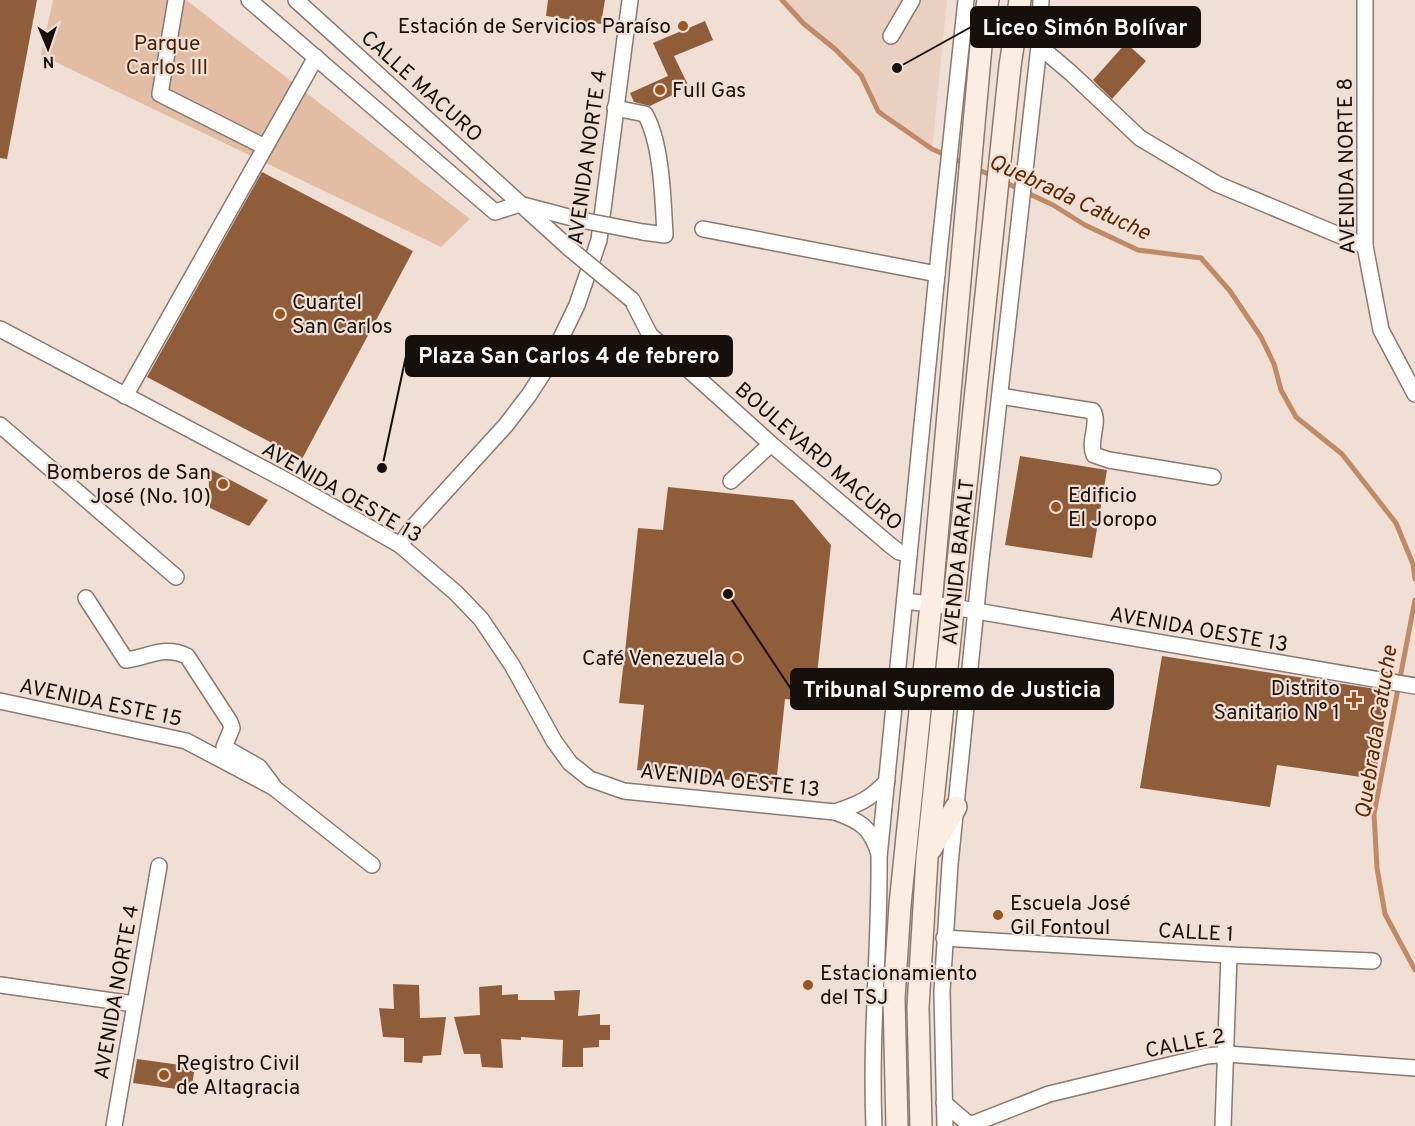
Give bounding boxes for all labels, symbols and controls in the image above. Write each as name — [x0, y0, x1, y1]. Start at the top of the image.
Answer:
callout: Liceo Simón Bolívar — [971, 7, 1200, 47]
place label: Estación de Servicios Paraíso — [398, 14, 671, 41]
text: Liceo Simón Bolívar — [983, 16, 1187, 43]
north arrow — [18, 18, 78, 78]
marker: Estación de Servicios Paraíso — [676, 19, 690, 33]
street label: CALLE MACURO — [354, 25, 488, 149]
park label: Parque Carlos III — [126, 31, 208, 82]
text: N — [42, 51, 55, 71]
street label: AVENIDA NORTE 4 — [563, 68, 614, 247]
street label: AVENIDA NORTE 8 — [1332, 77, 1363, 254]
place label: Full Gas — [672, 78, 746, 105]
marker: Full Gas — [653, 83, 667, 97]
water label: Quebrada Catuche — [984, 149, 1155, 248]
place label: Cuartel San Carlos — [292, 290, 393, 341]
marker: Cuartel San Carlos — [273, 307, 287, 321]
callout: Plaza San Carlos 4 de febrero — [406, 336, 732, 376]
text: Plaza San Carlos 4 de febrero — [418, 344, 720, 371]
street label: BOULEVARD MACURO — [729, 377, 907, 537]
street label: AVENIDA OESTE 13 — [256, 437, 426, 550]
place label: Bomberos de San José (No. 10) — [46, 460, 211, 511]
marker: Bomberos de San José (No. 10) — [216, 477, 230, 491]
street label: AVENIDA BARALT — [937, 478, 982, 647]
place label: Edificio El Joropo — [1068, 483, 1157, 534]
marker: Edificio El Joropo — [1049, 500, 1063, 514]
street label: AVENIDA OESTE 13 — [1108, 602, 1290, 659]
water label: Quebrada Catuche — [1350, 643, 1405, 821]
place label: Café Venezuela — [582, 646, 725, 673]
marker: Café Venezuela — [730, 651, 744, 665]
callout: Tribunal Supremo de Justicia — [791, 669, 1113, 709]
street label: AVENIDA ESTE 15 — [17, 673, 184, 734]
place label: Distrito Sanitario N° 1 — [1214, 676, 1340, 727]
text: Tribunal Supremo de Justicia — [803, 678, 1101, 705]
marker: Distrito Sanitario N° 1 — [1345, 691, 1363, 709]
street label: AVENIDA OESTE 13 — [639, 759, 821, 804]
place label: Escuela José Gil Fontoul — [1010, 891, 1131, 942]
street label: AVENIDA NORTE 4 — [89, 903, 146, 1082]
marker: Escuela José Gil Fontoul — [991, 908, 1005, 922]
street label: CALLE 1 — [1157, 918, 1234, 949]
place label: Estacionamiento del TSJ — [820, 961, 977, 1012]
marker: Estacionamiento del TSJ — [801, 978, 815, 992]
street label: CALLE 2 — [1143, 1024, 1228, 1065]
place label: Registro Civil de Altagracia — [176, 1051, 300, 1102]
marker: Registro Civil de Altagracia — [157, 1068, 171, 1082]

